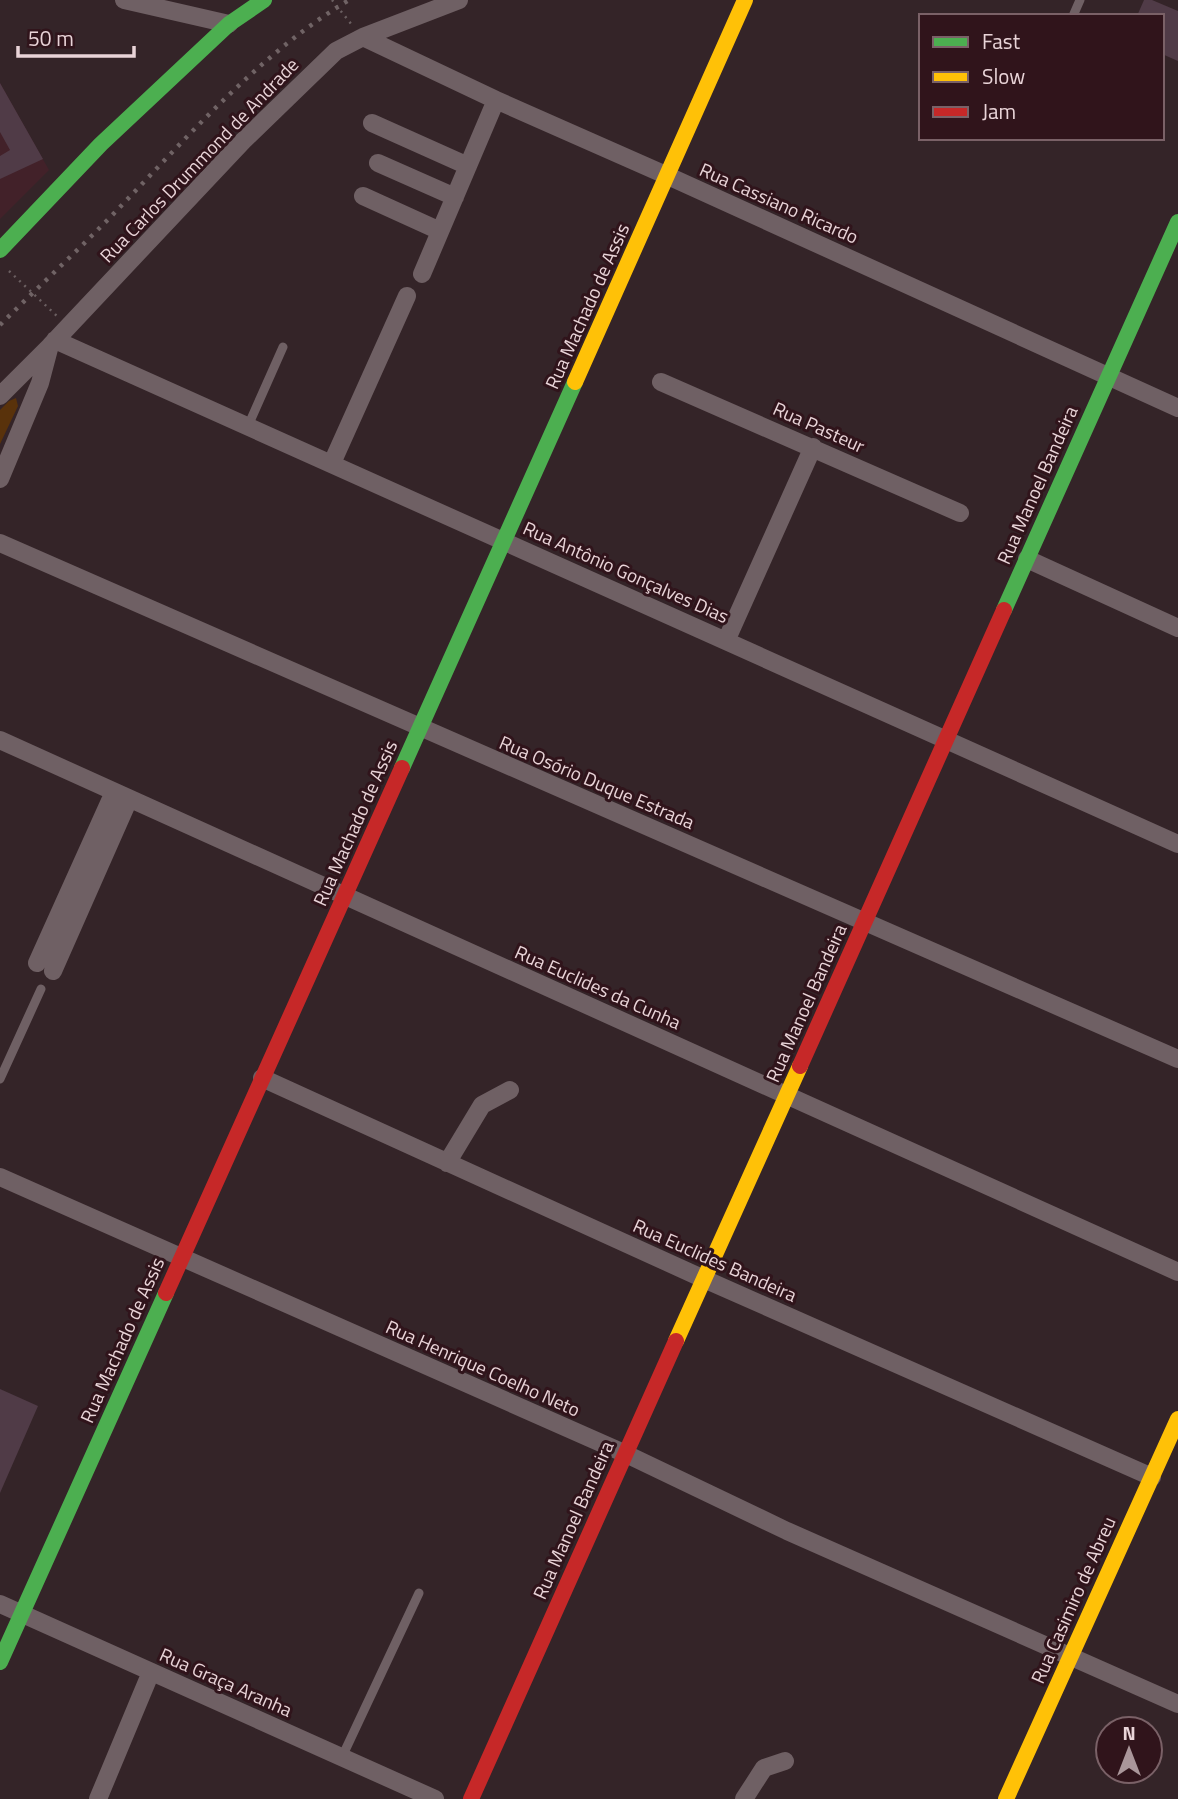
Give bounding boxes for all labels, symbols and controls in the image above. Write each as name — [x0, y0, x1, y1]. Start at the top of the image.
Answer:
scale bar — [18, 14, 133, 58]
legend — [919, 14, 1164, 140]
text: 50 m — [28, 22, 74, 54]
text: Fast — [982, 25, 1021, 57]
street label: Rua Carlos Drummond de Andrade — [92, 50, 305, 269]
text: Slow — [982, 60, 1025, 92]
text: Jam — [982, 95, 1016, 127]
street label: Rua Cassiano Ricardo — [695, 154, 863, 251]
street label: Rua Machado de Assis — [537, 218, 636, 393]
street label: Rua Pasteur — [769, 393, 870, 460]
street label: Rua Manoel Bandeira — [989, 401, 1085, 569]
street label: Rua Antônio Gonçalves Dias — [519, 513, 734, 630]
street label: Rua Osório Duque Estrada — [495, 727, 700, 836]
street label: Rua Machado de Assis — [305, 735, 404, 910]
street label: Rua Manoel Bandeira — [758, 919, 854, 1087]
street label: Rua Euclides da Cunha — [510, 937, 686, 1036]
street label: Rua Euclides Bandeira — [629, 1210, 802, 1309]
street label: Rua Machado de Assis — [72, 1252, 171, 1427]
street label: Rua Henrique Coelho Neto — [381, 1312, 585, 1424]
street label: Rua Manoel Bandeira — [525, 1436, 621, 1604]
street label: Rua Casimiro de Abreu — [1023, 1512, 1122, 1688]
street label: Rua Graça Aranha — [155, 1639, 298, 1724]
north arrow — [1094, 1715, 1164, 1785]
text: N — [1122, 1718, 1136, 1747]

